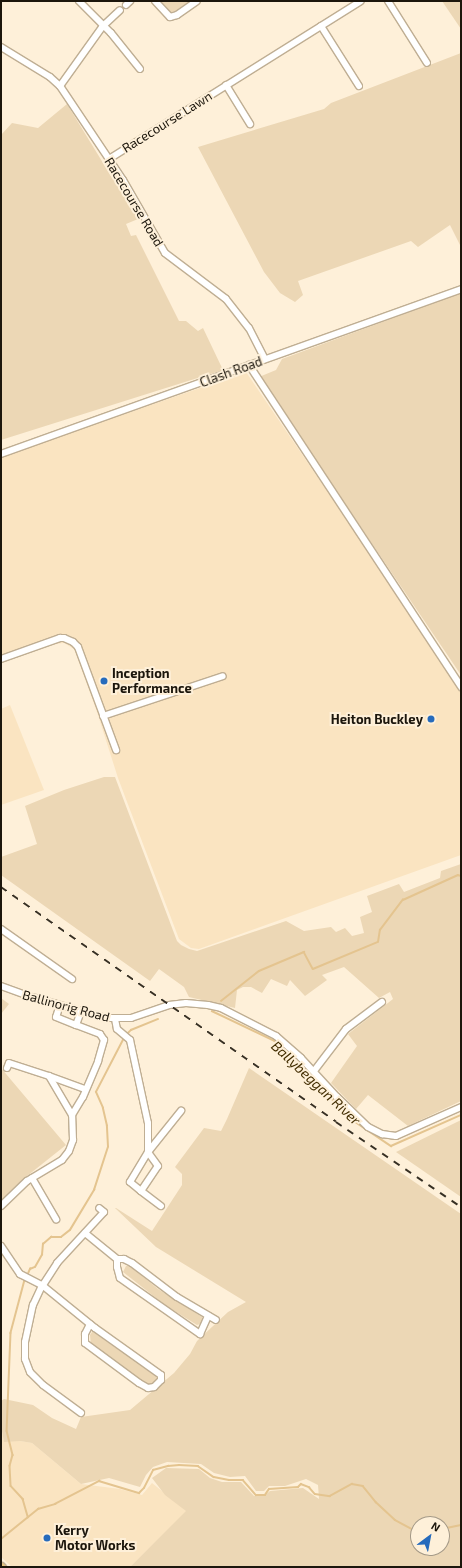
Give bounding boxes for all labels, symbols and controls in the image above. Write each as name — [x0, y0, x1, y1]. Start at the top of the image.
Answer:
street label: Racecourse Lawn — [119, 88, 215, 156]
street label: Racecourse Road — [101, 155, 167, 249]
street label: Clash Road — [198, 353, 264, 391]
place label: Inception Performance — [112, 666, 192, 697]
marker: Inception Performance — [99, 676, 109, 686]
place label: Heiton Buckley — [331, 711, 423, 727]
marker: Heiton Buckley — [426, 714, 436, 724]
street label: Ballinorig Road — [21, 987, 111, 1025]
water label: Ballybeggan River — [268, 1037, 364, 1129]
north arrow — [410, 1516, 450, 1556]
text: N — [429, 1519, 443, 1534]
place label: Kerry Motor Works — [55, 1523, 136, 1554]
marker: Kerry Motor Works — [42, 1533, 52, 1543]

